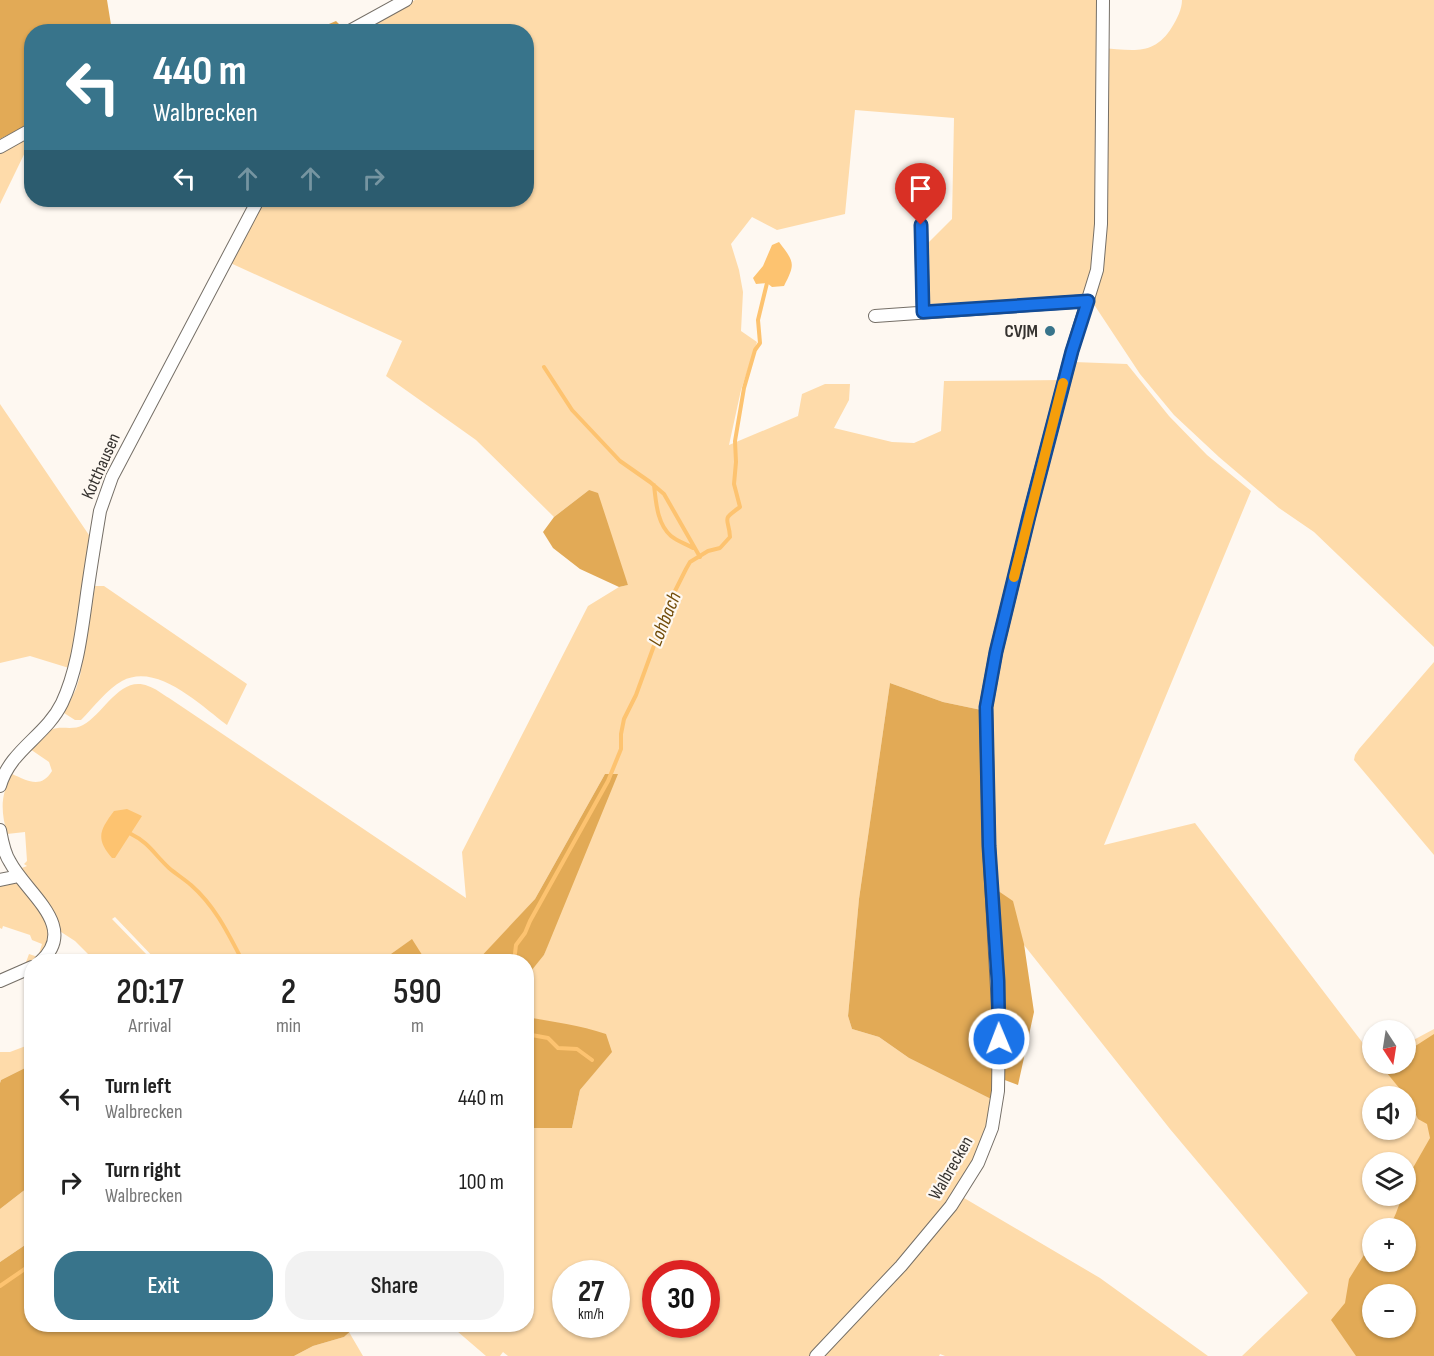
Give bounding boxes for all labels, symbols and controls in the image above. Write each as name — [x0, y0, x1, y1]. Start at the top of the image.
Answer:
text: 440 m — [153, 46, 247, 97]
icon: left — [54, 48, 132, 126]
text: Walbrecken — [153, 97, 258, 129]
icon: left — [168, 162, 201, 195]
icon: ahead — [231, 162, 264, 195]
icon: ahead — [294, 162, 327, 195]
icon: right — [357, 162, 390, 195]
pin — [895, 163, 946, 225]
icon: arrive — [904, 172, 937, 205]
place label: CVJM — [1005, 321, 1038, 342]
marker: CVJM — [1043, 324, 1057, 338]
street label: Kotthausen — [77, 430, 125, 502]
water label: Lohbach — [643, 589, 687, 649]
text: 20:17 — [116, 971, 184, 1014]
text: 2 — [281, 971, 296, 1014]
text: 590 — [393, 971, 442, 1014]
position arrow — [967, 1007, 1031, 1071]
text: Arrival — [128, 1014, 171, 1038]
text: min — [276, 1014, 301, 1038]
text: m — [411, 1014, 424, 1038]
north arrow — [1362, 1020, 1416, 1074]
map controls — [1362, 1020, 1416, 1338]
text: Turn left — [105, 1073, 171, 1100]
icon: left — [54, 1082, 87, 1115]
text: 440 m — [458, 1085, 504, 1112]
button: sound — [1362, 1086, 1416, 1140]
text: Walbrecken — [105, 1100, 183, 1124]
street label: Walbrecken — [924, 1133, 978, 1203]
button: layers — [1362, 1152, 1416, 1206]
text: Turn right — [105, 1157, 181, 1184]
icon: right — [54, 1166, 87, 1199]
text: 100 m — [459, 1169, 504, 1196]
text: Walbrecken — [105, 1184, 183, 1208]
button: + — [1362, 1218, 1416, 1272]
button: Exit — [54, 1251, 273, 1320]
button: Share — [285, 1251, 504, 1320]
speed limit sign: 30 — [642, 1260, 720, 1338]
text: 27 — [578, 1274, 604, 1310]
button: − — [1362, 1284, 1416, 1338]
text: km/h — [578, 1305, 604, 1324]

